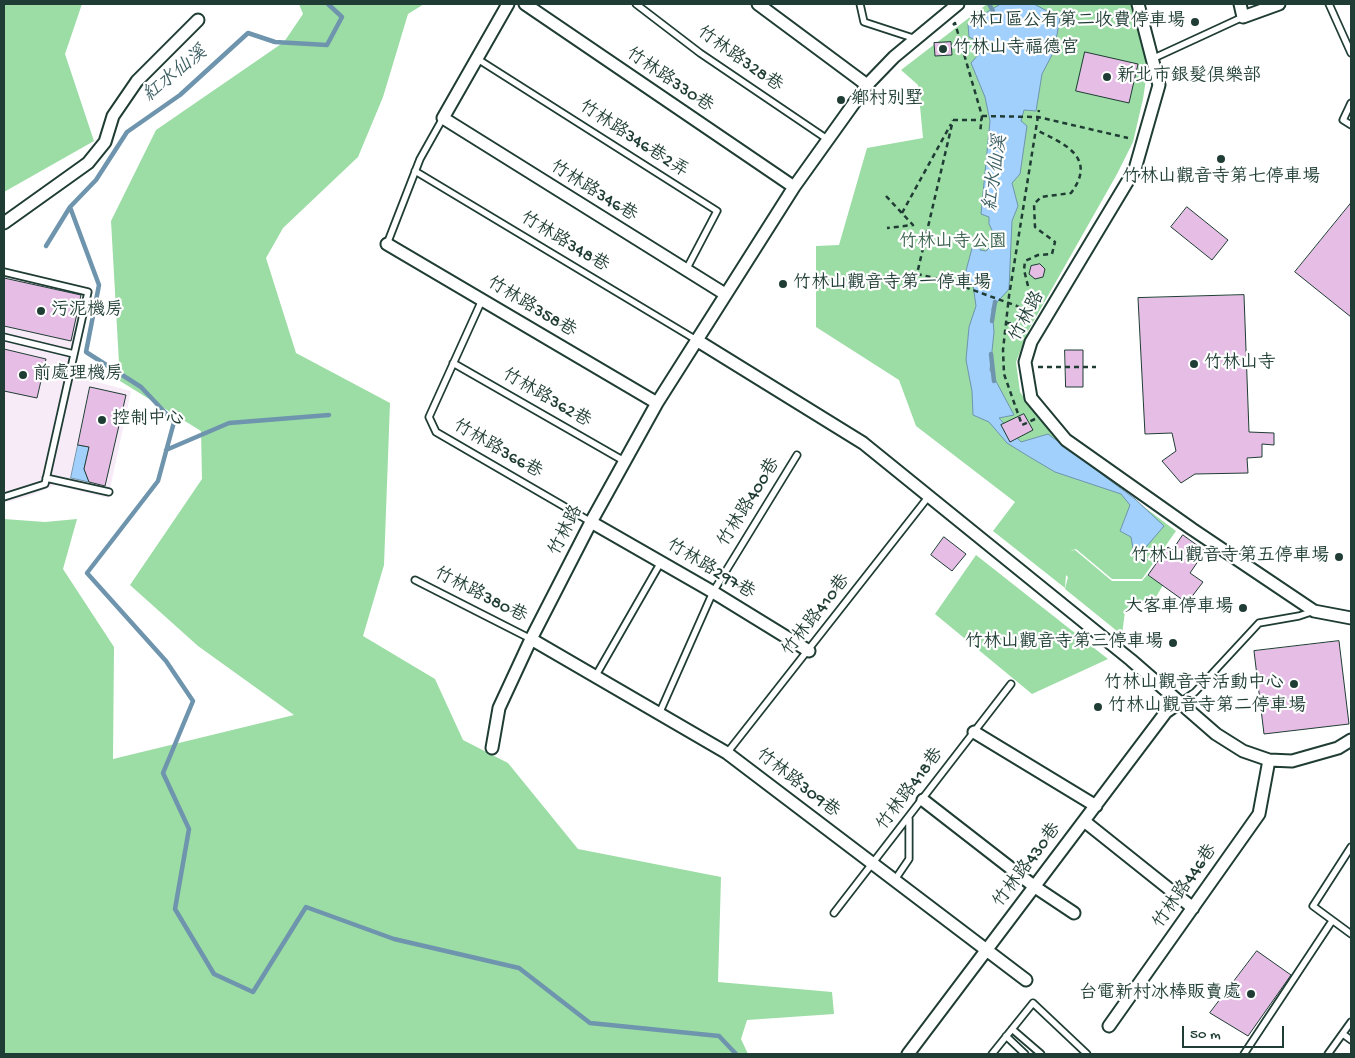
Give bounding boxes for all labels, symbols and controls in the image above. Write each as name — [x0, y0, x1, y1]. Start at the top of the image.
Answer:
place label: 林口區公有第二收費停車場 — [969, 11, 1185, 33]
marker: 林口區公有第二收費停車場 — [1189, 16, 1201, 28]
street label: 竹林路328巷 — [692, 22, 786, 98]
place label: 竹林山寺福德宮 — [953, 38, 1079, 60]
water label: 紅水仙溪 — [139, 42, 213, 108]
marker: 竹林山寺福德宮 — [937, 43, 949, 55]
street label: 竹林路330巷 — [621, 44, 717, 118]
place label: 新北市銀髮俱樂部 — [1117, 66, 1261, 88]
marker: 新北市銀髮俱樂部 — [1101, 71, 1113, 83]
place label: 鄉村別墅 — [851, 89, 923, 111]
marker: 鄉村別墅 — [835, 94, 847, 106]
street label: 竹林路346巷2弄 — [574, 97, 692, 183]
water label: 紅水仙溪 — [980, 134, 1014, 212]
marker: 竹林山觀音寺第七停車場 — [1215, 153, 1227, 165]
street label: 竹林路346巷 — [545, 157, 641, 227]
place label: 竹林山觀音寺第七停車場 — [1122, 167, 1320, 189]
street label: 竹林路348巷 — [516, 208, 612, 278]
park label: 竹林山寺公園 — [899, 232, 1007, 254]
street label: 竹林路358巷 — [482, 273, 580, 343]
place label: 竹林山觀音寺第一停車場 — [793, 273, 991, 295]
marker: 竹林山觀音寺第一停車場 — [777, 278, 789, 290]
street label: 竹林路 — [1006, 288, 1050, 346]
place label: 污泥機房 — [51, 300, 123, 322]
marker: 污泥機房 — [35, 305, 47, 317]
place label: 竹林山寺 — [1204, 353, 1276, 375]
marker: 竹林山寺 — [1188, 358, 1200, 370]
place label: 前處理機房 — [33, 364, 123, 386]
street label: 竹林路362巷 — [498, 365, 594, 433]
marker: 前處理機房 — [17, 369, 29, 381]
place label: 控制中心 — [112, 409, 184, 431]
marker: 控制中心 — [96, 414, 108, 426]
street label: 竹林路366巷 — [448, 416, 546, 484]
street label: 竹林路400巷 — [714, 454, 786, 552]
street label: 竹林路 — [545, 502, 589, 560]
street label: 竹林路297巷 — [662, 535, 758, 605]
place label: 竹林山觀音寺第五停車場 — [1131, 546, 1329, 568]
marker: 竹林山觀音寺第五停車場 — [1333, 551, 1345, 563]
street label: 竹林路380巷 — [430, 563, 530, 629]
street label: 竹林路410巷 — [778, 571, 856, 661]
place label: 大客車停車場 — [1125, 597, 1233, 619]
marker: 大客車停車場 — [1237, 602, 1249, 614]
place label: 竹林山觀音寺第三停車場 — [965, 632, 1163, 654]
marker: 竹林山觀音寺第三停車場 — [1167, 637, 1179, 649]
place label: 竹林山觀音寺活動中心 — [1104, 673, 1284, 695]
marker: 竹林山觀音寺活動中心 — [1288, 678, 1300, 690]
place label: 竹林山觀音寺第二停車場 — [1108, 696, 1306, 718]
marker: 竹林山觀音寺第二停車場 — [1092, 701, 1104, 713]
street label: 竹林路309巷 — [751, 745, 843, 823]
street label: 竹林路418巷 — [873, 745, 949, 835]
street label: 竹林路430巷 — [989, 820, 1067, 912]
street label: 竹林路446巷 — [1149, 841, 1223, 933]
place label: 台電新村冰棒販賣處 — [1079, 983, 1241, 1005]
marker: 台電新村冰棒販賣處 — [1245, 988, 1257, 1000]
scale bar — [1185, 1016, 1288, 1048]
text: 50 m — [1190, 1026, 1221, 1044]

